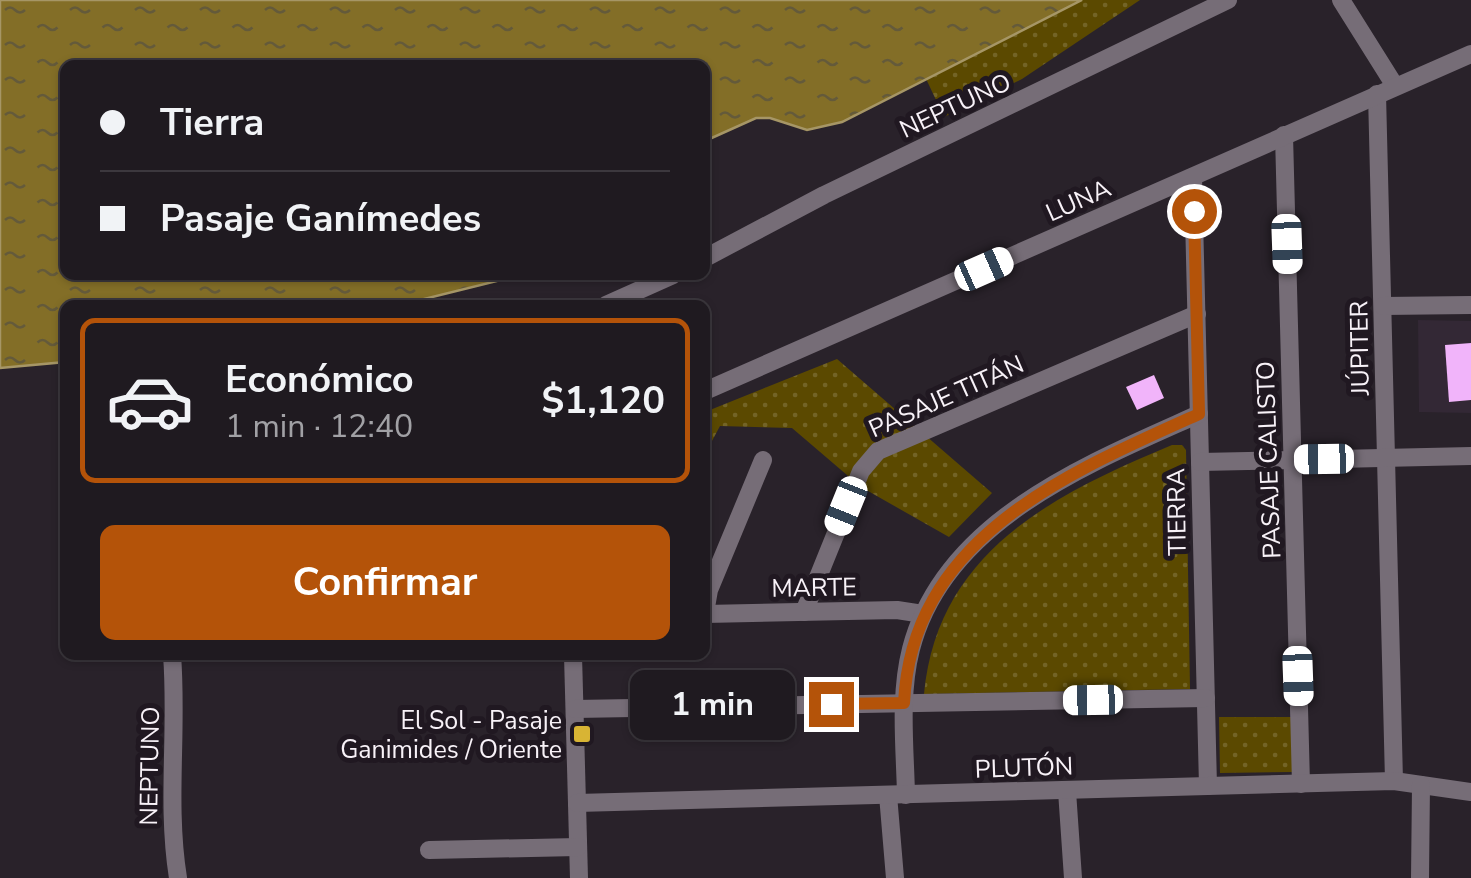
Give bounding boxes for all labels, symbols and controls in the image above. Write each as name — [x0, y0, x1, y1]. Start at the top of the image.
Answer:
street label: NEPTUNO — [894, 65, 1017, 147]
text: Tierra — [160, 97, 264, 148]
street label: LUNA — [1041, 172, 1116, 230]
route start — [1172, 189, 1217, 234]
text: Pasaje Ganímedes — [160, 193, 481, 244]
car — [1271, 213, 1303, 275]
car — [950, 243, 1018, 295]
street label: JÚPITER — [1342, 300, 1378, 397]
street label: PASAJE TITÁN — [863, 348, 1029, 446]
text: Económico — [225, 354, 414, 405]
icon: car — [105, 356, 195, 446]
street label: PASAJE CALISTO — [1249, 360, 1289, 559]
text: $1,120 — [542, 375, 665, 426]
text: 1 min · 12:40 — [225, 405, 413, 448]
car — [1294, 443, 1354, 475]
street label: TIERRA — [1159, 468, 1195, 556]
car — [821, 473, 871, 539]
button: Confirmar — [100, 525, 670, 640]
street label: MARTE — [771, 570, 857, 606]
car — [1282, 645, 1314, 707]
callout: 1 min — [631, 669, 796, 739]
route end — [809, 682, 854, 727]
text: 1 min — [671, 683, 754, 726]
car — [1063, 684, 1123, 716]
place label: El Sol - Pasaje Ganimides / Oriente — [340, 704, 562, 767]
street label: NEPTUNO — [132, 706, 168, 826]
marker: El Sol - Pasaje Ganimides / Oriente — [571, 723, 593, 745]
street label: PLUTÓN — [974, 749, 1074, 787]

